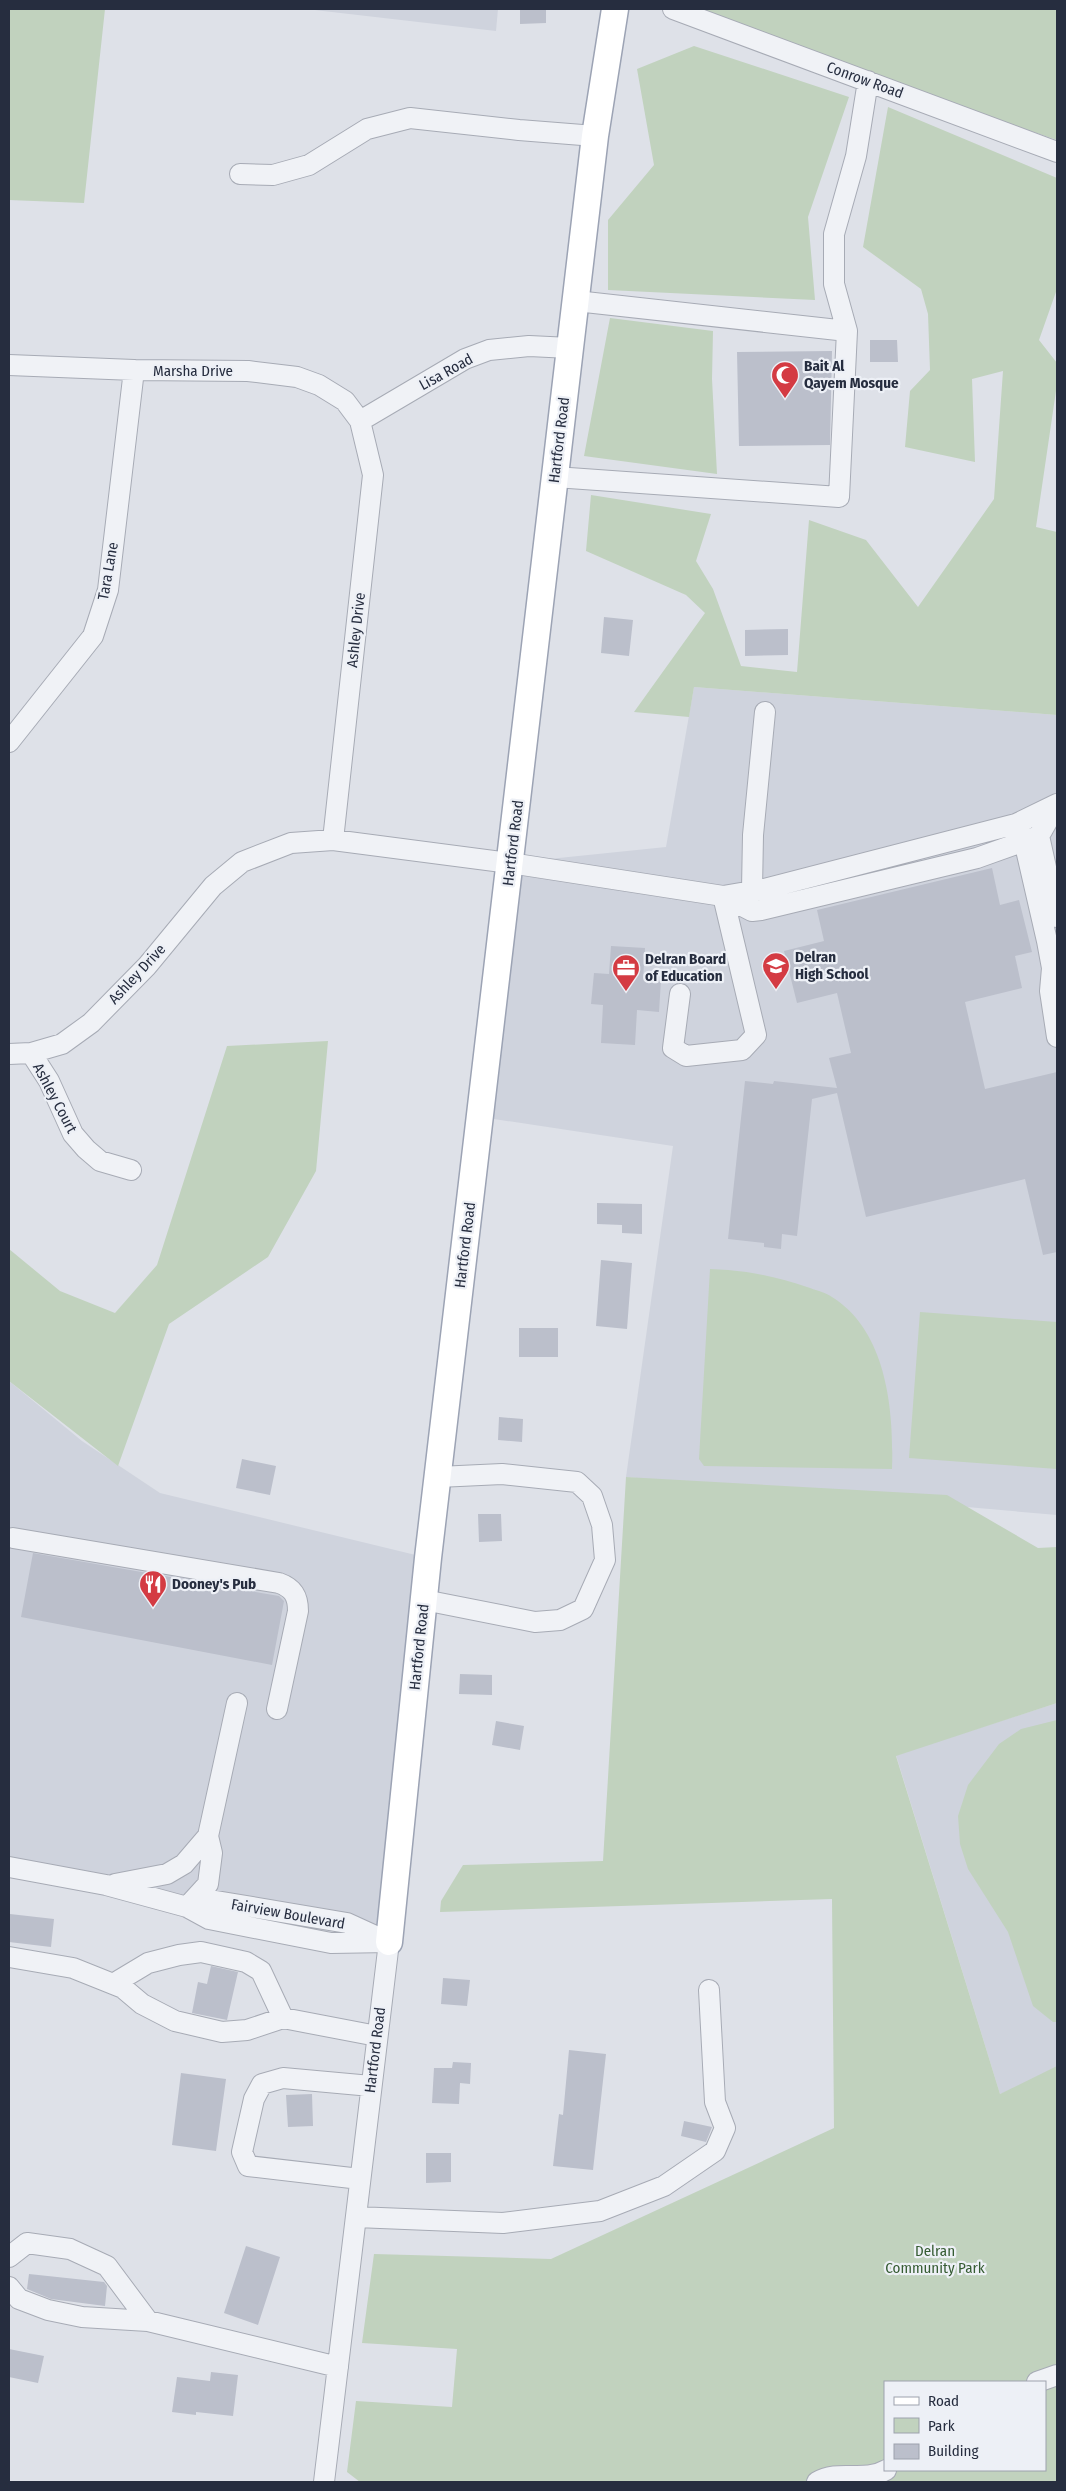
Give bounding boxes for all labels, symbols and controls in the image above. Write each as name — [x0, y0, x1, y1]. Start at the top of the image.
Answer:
street label: Conrow Road — [824, 58, 906, 102]
street label: Lisa Road — [416, 350, 476, 394]
place label: Bait Al Qayem Mosque — [804, 357, 899, 392]
mosque icon: Bait Al Qayem Mosque — [770, 360, 800, 399]
street label: Marsha Drive — [153, 362, 233, 380]
street label: Hartford Road — [545, 396, 573, 484]
street label: Tara Lane — [94, 541, 122, 601]
street label: Ashley Drive — [343, 592, 369, 668]
street label: Hartford Road — [499, 799, 527, 887]
street label: Ashley Drive — [105, 940, 169, 1008]
place label: Delran High School — [795, 948, 870, 983]
place label: Delran Board of Education — [645, 950, 726, 985]
school or university icon: Delran High School — [761, 951, 791, 990]
office icon: Delran Board of Education — [611, 953, 641, 992]
street label: Ashley Court — [29, 1060, 81, 1136]
street label: Hartford Road — [451, 1201, 479, 1289]
restaurant icon: Dooney's Pub — [138, 1569, 168, 1608]
place label: Dooney's Pub — [172, 1575, 256, 1593]
street label: Hartford Road — [406, 1603, 432, 1691]
street label: Fairview Boulevard — [230, 1895, 346, 1933]
street label: Hartford Road — [361, 2006, 389, 2094]
park label: Delran Community Park — [885, 2242, 985, 2277]
legend — [884, 2381, 1046, 2471]
text: Road — [928, 2392, 959, 2410]
text: Park — [928, 2417, 955, 2435]
text: Building — [928, 2442, 979, 2460]

